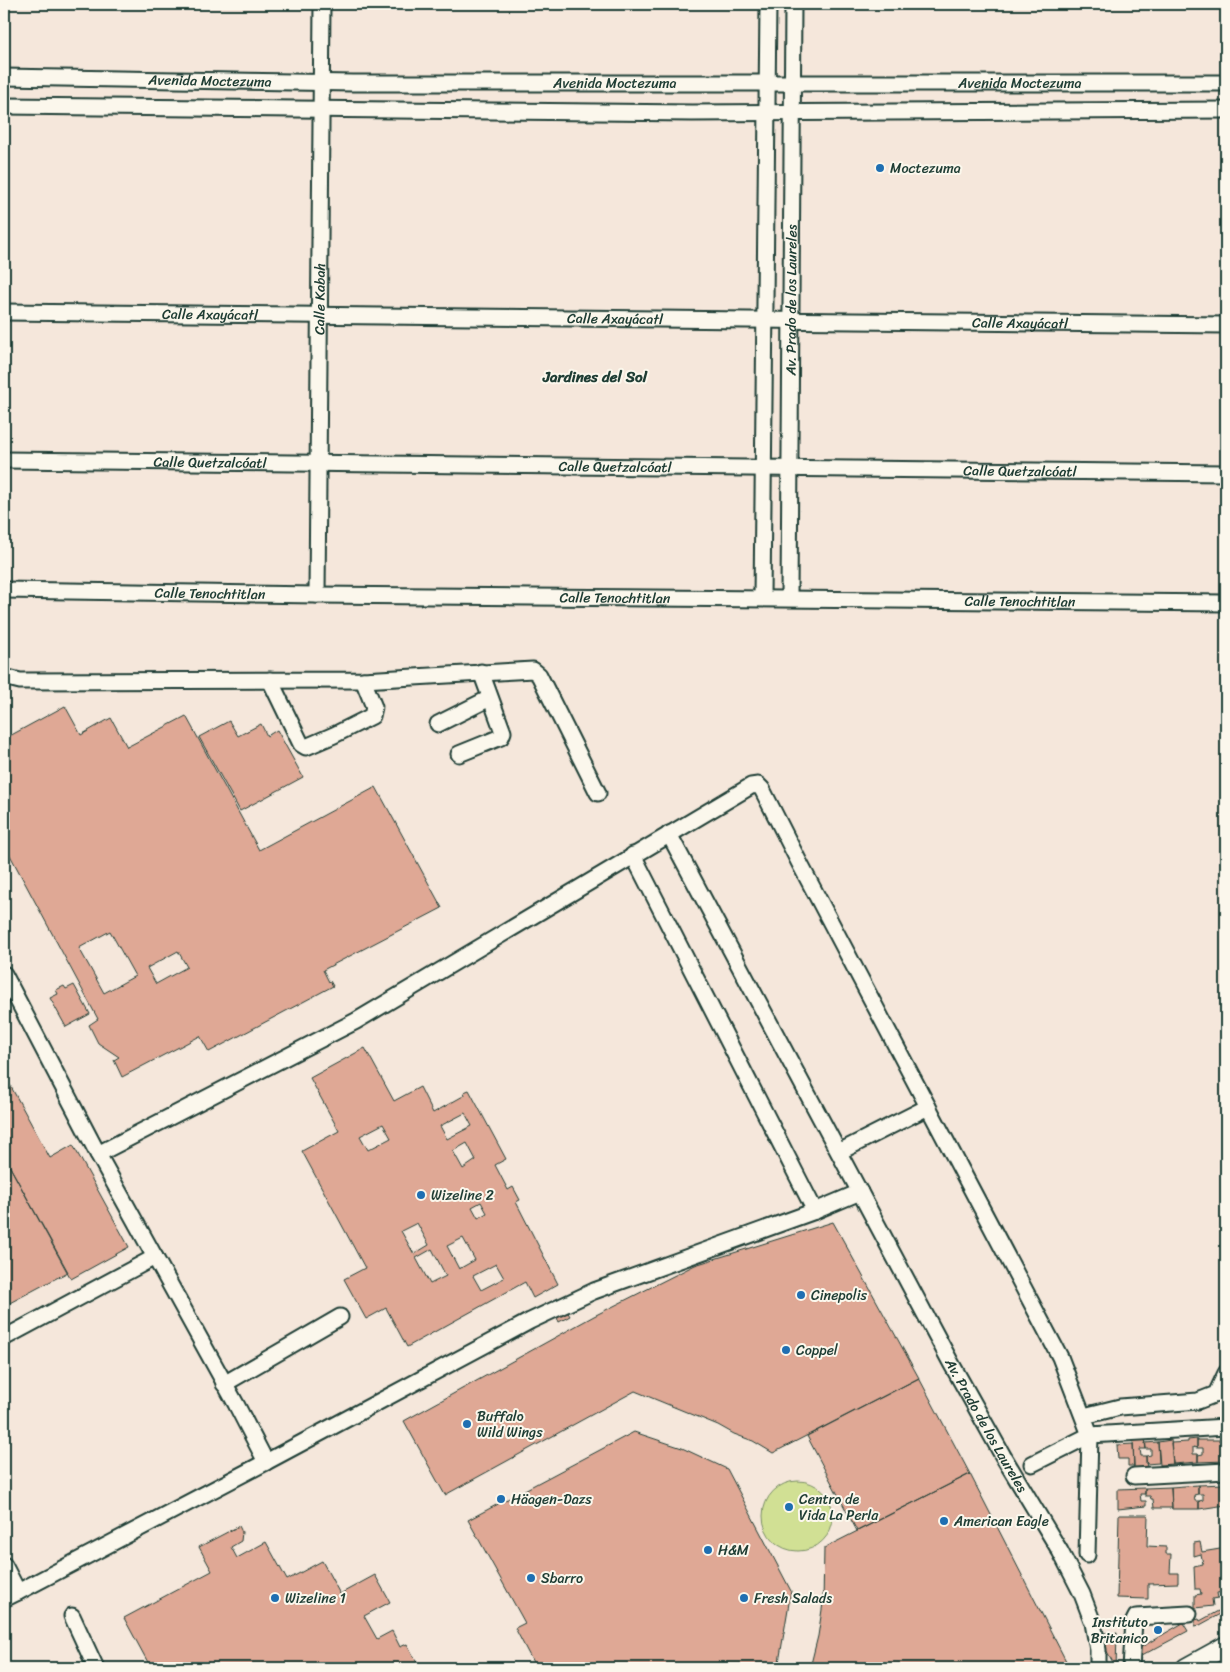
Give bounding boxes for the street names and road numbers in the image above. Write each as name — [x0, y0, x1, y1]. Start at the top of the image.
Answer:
street label: Avenida Moctezuma — [147, 67, 272, 95]
street label: Avenida Moctezuma — [552, 71, 677, 96]
street label: Avenida Moctezuma — [957, 71, 1082, 96]
street label: Av. Prado de los Laureles — [778, 224, 805, 377]
street label: Calle Kabah — [307, 263, 333, 335]
street label: Calle Axayácatl — [162, 302, 259, 328]
street label: Calle Axayácatl — [567, 306, 664, 332]
street label: Calle Axayácatl — [972, 310, 1069, 336]
street label: Calle Quetzalcóatl — [153, 450, 268, 476]
street label: Calle Quetzalcóatl — [558, 454, 673, 480]
street label: Calle Quetzalcóatl — [963, 458, 1078, 484]
street label: Calle Tenochtitlan — [154, 580, 266, 607]
street label: Calle Tenochtitlan — [559, 585, 671, 611]
street label: Calle Tenochtitlan — [964, 589, 1076, 615]
street label: Av. Prado de los Laureles — [937, 1353, 1034, 1498]

